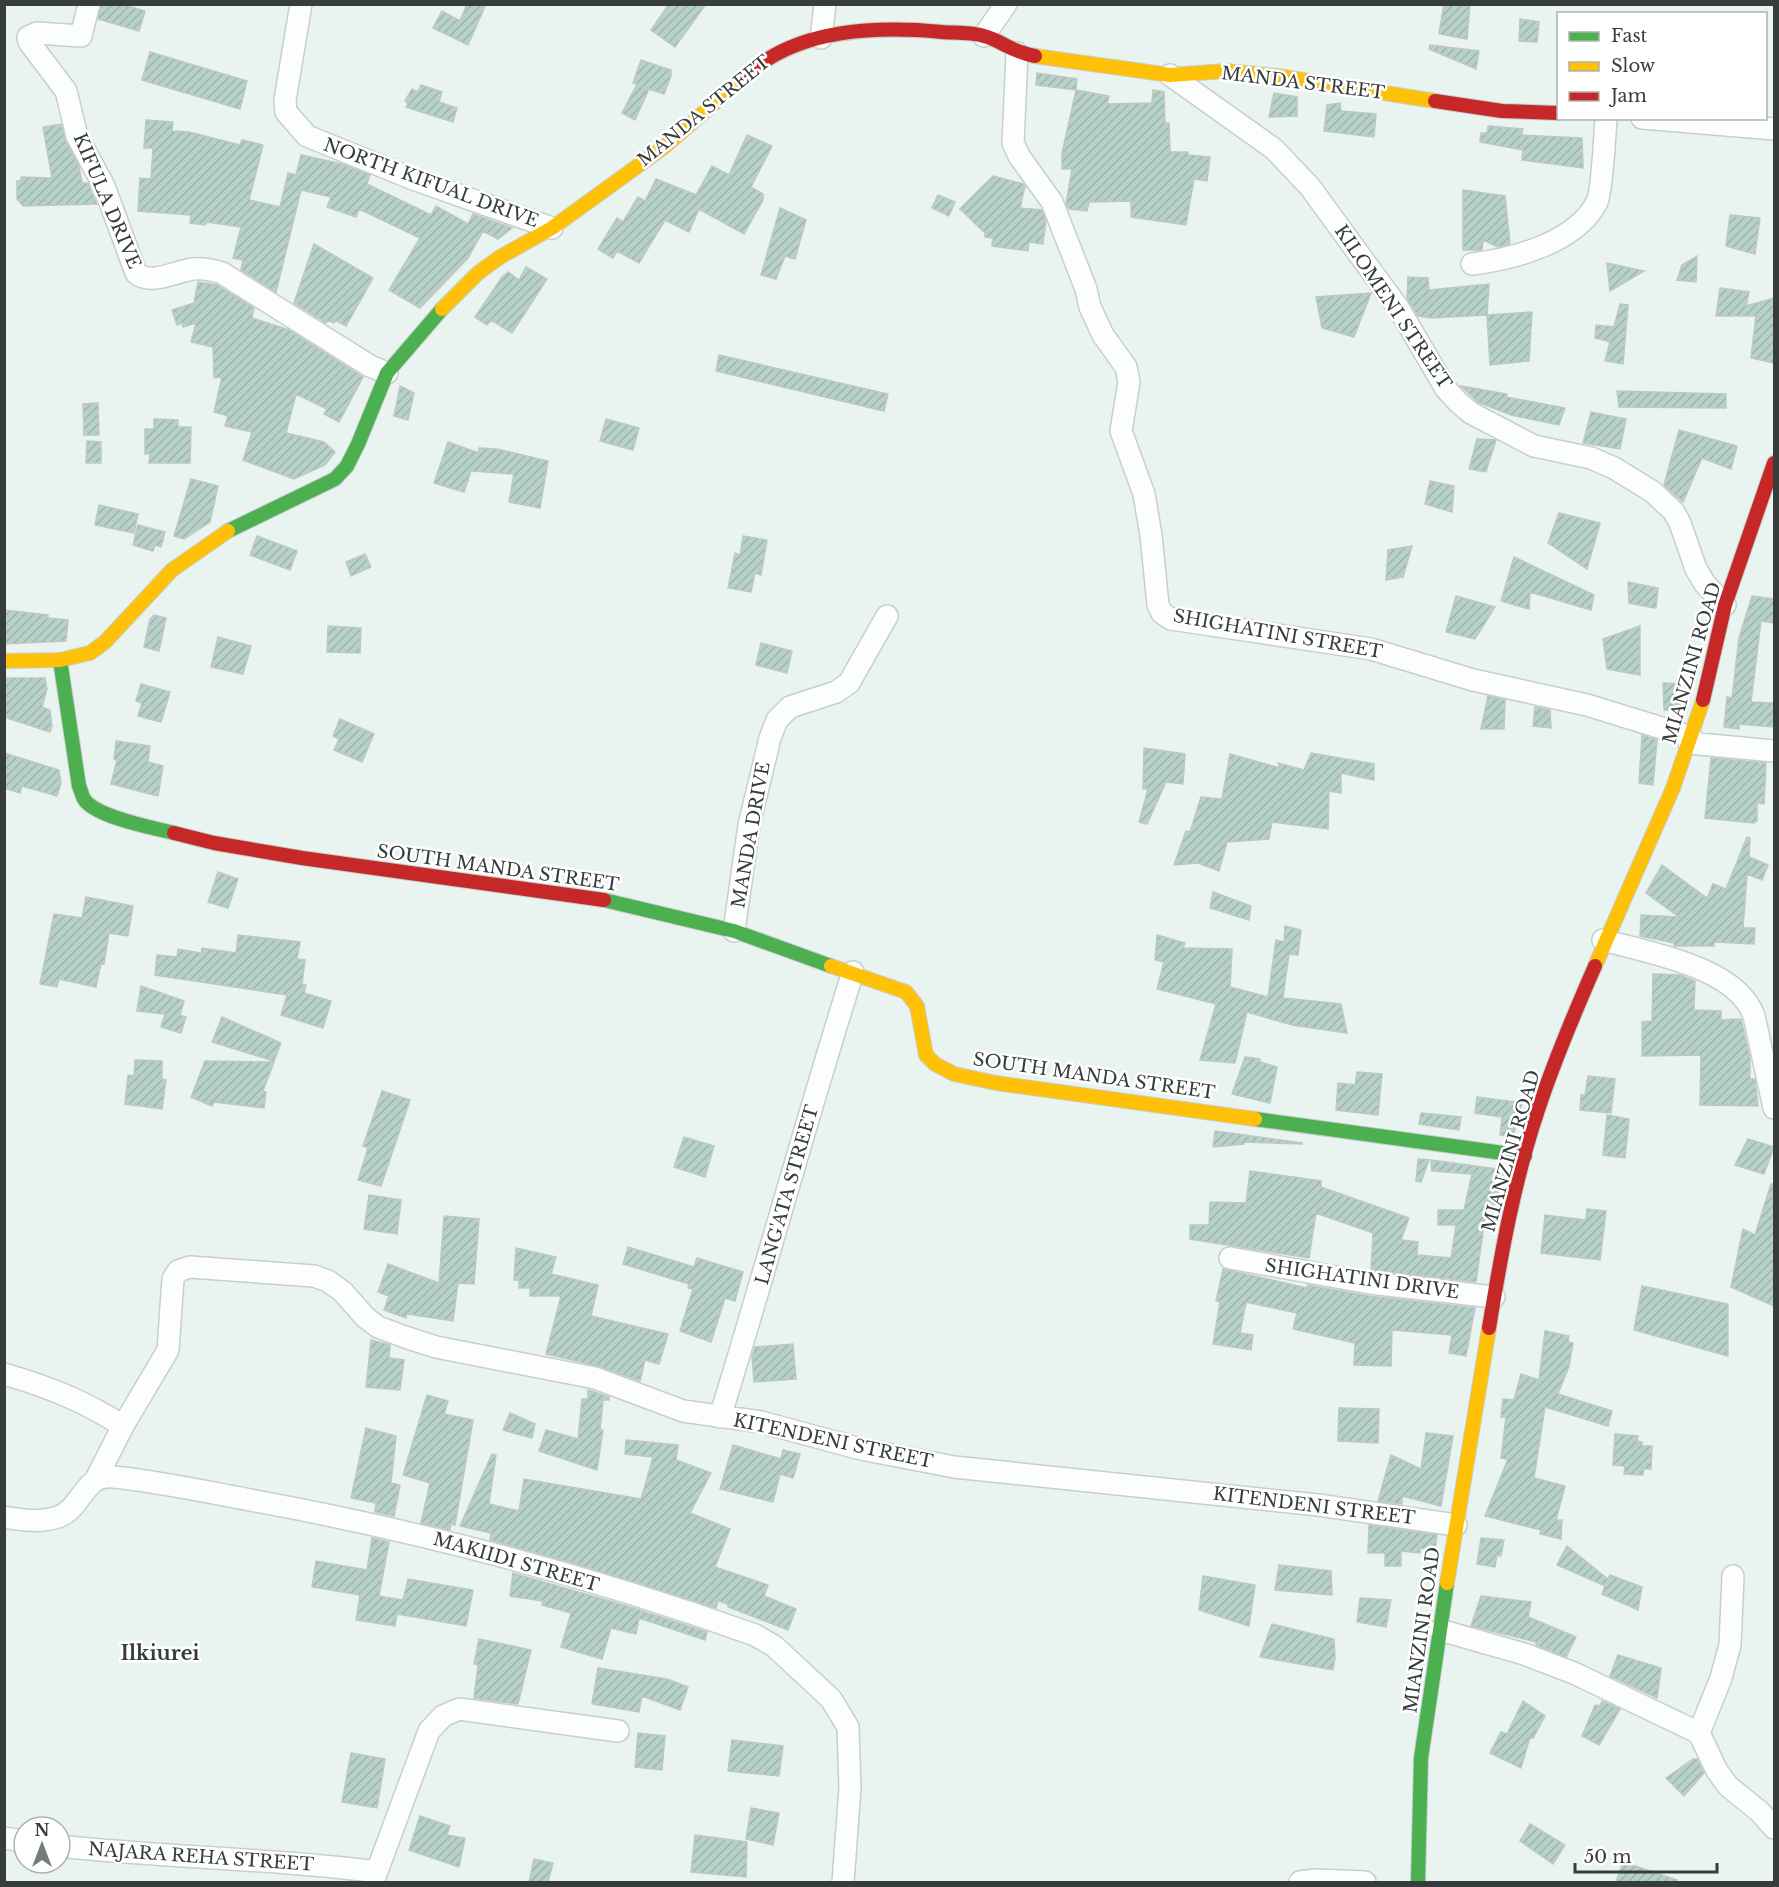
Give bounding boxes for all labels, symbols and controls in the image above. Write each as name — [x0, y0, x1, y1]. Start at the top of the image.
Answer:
legend — [1557, 12, 1767, 120]
text: Fast — [1611, 25, 1648, 47]
street label: MANDA STREET — [633, 50, 775, 171]
text: Slow — [1611, 55, 1656, 77]
street label: MANDA STREET — [1220, 62, 1386, 104]
text: Jam — [1609, 85, 1647, 107]
street label: KIFULA DRIVE — [69, 130, 145, 272]
street label: NORTH KIFUAL DRIVE — [320, 134, 542, 232]
street label: KILOMENI STREET — [1330, 221, 1457, 394]
street label: MIANZINI ROAD — [1658, 579, 1726, 747]
street label: SHIGHATINI STREET — [1172, 605, 1385, 663]
street label: MANDA DRIVE — [727, 760, 775, 910]
street label: SOUTH MANDA STREET — [375, 840, 621, 896]
street label: SOUTH MANDA STREET — [971, 1048, 1217, 1104]
street label: MIANZINI ROAD — [1477, 1067, 1545, 1235]
street label: LANG'ATA STREET — [751, 1102, 823, 1287]
street label: SHIGHATINI DRIVE — [1264, 1254, 1460, 1304]
street label: KITENDENI STREET — [731, 1409, 935, 1473]
street label: KITENDENI STREET — [1212, 1483, 1417, 1529]
street label: MAKIIDI STREET — [431, 1528, 602, 1596]
street label: MIANZINI ROAD — [1399, 1546, 1445, 1714]
district label: Ilkiurei — [120, 1641, 200, 1665]
north arrow — [12, 1815, 72, 1875]
text: N — [34, 1820, 50, 1840]
scale bar — [1575, 1836, 1718, 1874]
street label: NAJARA REHA STREET — [87, 1838, 315, 1876]
text: 50 m — [1584, 1846, 1632, 1868]

